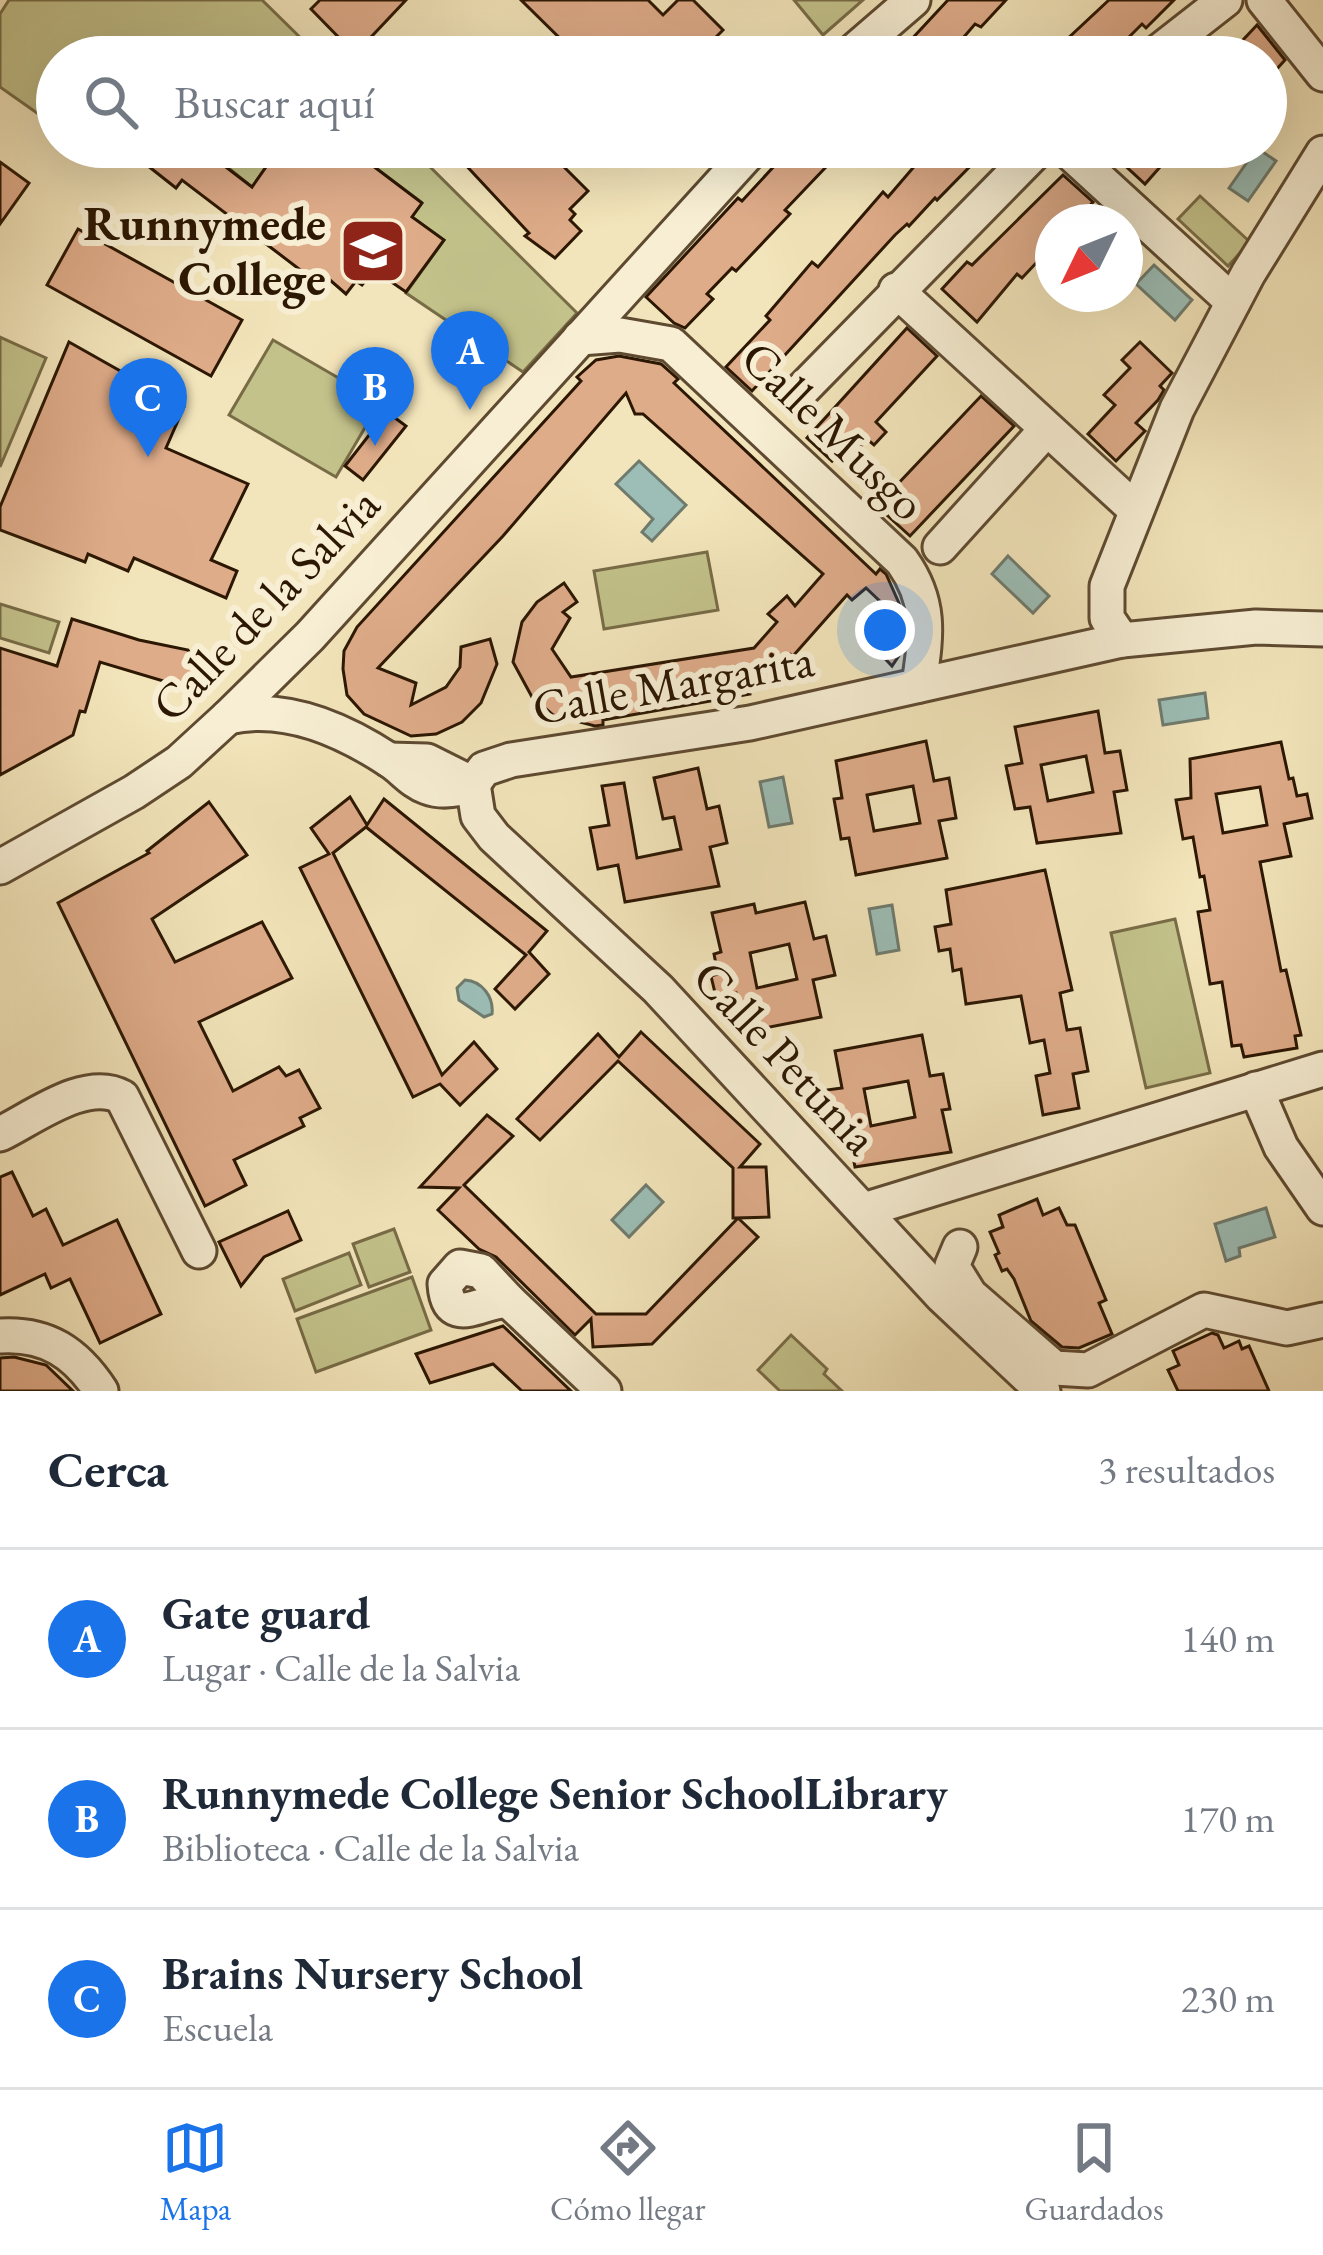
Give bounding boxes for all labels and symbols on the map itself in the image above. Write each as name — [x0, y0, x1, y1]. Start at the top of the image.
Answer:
place label: Runnymede College — [83, 192, 326, 309]
north arrow — [1035, 204, 1143, 312]
school or university icon: Runnymede College — [338, 216, 408, 286]
pin: A — [431, 311, 509, 410]
street label: Calle Musgo — [729, 327, 939, 533]
pin: B — [336, 347, 414, 446]
pin: C — [109, 358, 187, 457]
street label: Calle de la Salvia — [138, 473, 393, 734]
your location — [855, 600, 915, 660]
street label: Calle Margarita — [528, 628, 819, 738]
street label: Calle Petunia — [680, 947, 892, 1168]

